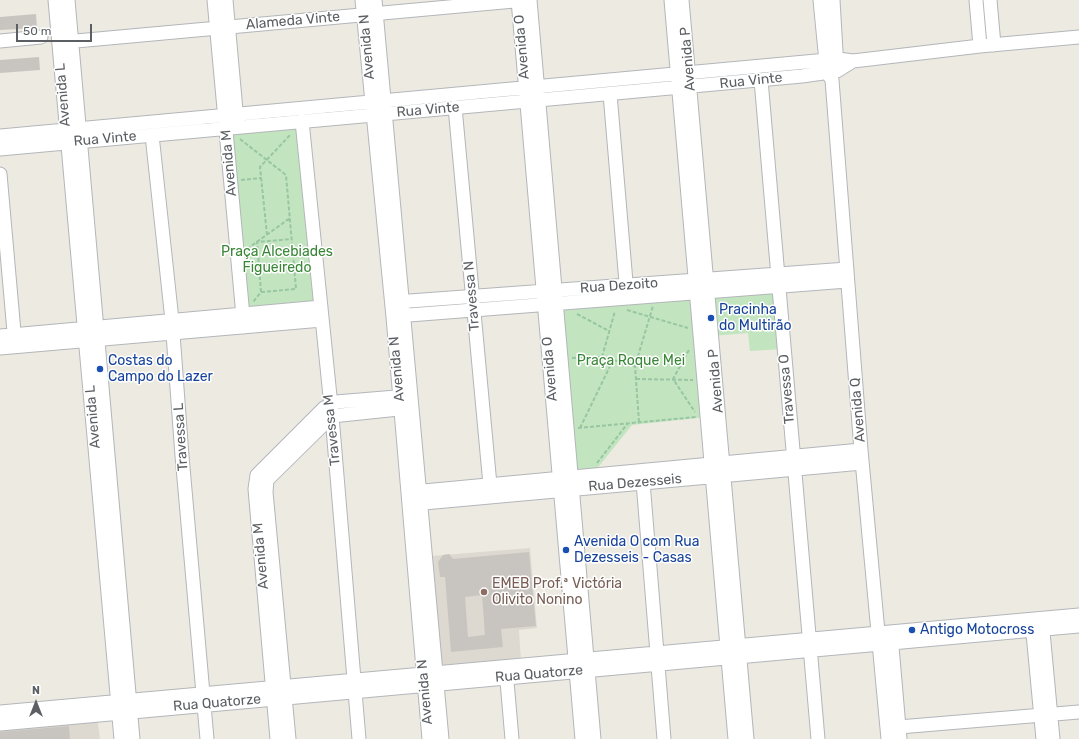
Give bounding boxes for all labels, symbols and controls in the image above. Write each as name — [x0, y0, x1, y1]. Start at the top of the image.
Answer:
street label: Alameda Vinte — [245, 9, 341, 33]
street label: Avenida N — [356, 14, 378, 80]
street label: Avenida O — [511, 14, 533, 80]
scale bar — [18, 16, 94, 42]
text: 50 m — [23, 24, 51, 38]
street label: Avenida P — [677, 26, 699, 92]
street label: Avenida L — [52, 63, 74, 127]
street label: Rua Vinte — [719, 69, 783, 93]
street label: Rua Vinte — [396, 99, 460, 121]
street label: Rua Vinte — [73, 128, 137, 150]
street label: Avenida M — [218, 129, 240, 197]
park label: Praça Alcebiades Figueiredo — [221, 244, 333, 276]
street label: Travessa N — [461, 260, 483, 332]
street label: Rua Dezoito — [579, 275, 659, 297]
place label: Pracinha do Multirão — [719, 302, 792, 334]
marker: Pracinha do Multirão — [706, 313, 716, 323]
street label: Avenida N — [386, 336, 408, 402]
street label: Avenida O — [539, 336, 561, 402]
street label: Avenida P — [705, 348, 727, 414]
place label: Costas do Campo do Lazer — [108, 353, 213, 386]
park label: Praça Roque Mei — [577, 353, 685, 369]
street label: Travessa O — [776, 353, 798, 425]
marker: Costas do Campo do Lazer — [95, 364, 105, 374]
street label: Avenida Q — [847, 377, 869, 443]
street label: Avenida L — [82, 385, 104, 449]
street label: Travessa M — [320, 393, 344, 467]
street label: Travessa L — [170, 402, 192, 472]
street label: Rua Dezesseis — [588, 471, 682, 495]
street label: Avenida M — [250, 522, 272, 590]
place label: Avenida O com Rua Dezesseis - Casas — [574, 534, 700, 566]
marker: Avenida O com Rua Dezesseis - Casas — [561, 545, 571, 555]
place label: EMEB Prof.ª Victória Olivito Nonino — [492, 576, 622, 608]
marker: EMEB Prof.ª Victória Olivito Nonino — [479, 587, 489, 597]
place label: Antigo Motocross — [920, 622, 1034, 638]
marker: Antigo Motocross — [907, 625, 917, 635]
street label: Avenida N — [414, 659, 436, 725]
street label: Rua Quatorze — [494, 662, 584, 686]
north arrow — [16, 683, 56, 723]
text: N — [32, 684, 40, 697]
street label: Rua Quatorze — [172, 691, 262, 715]

